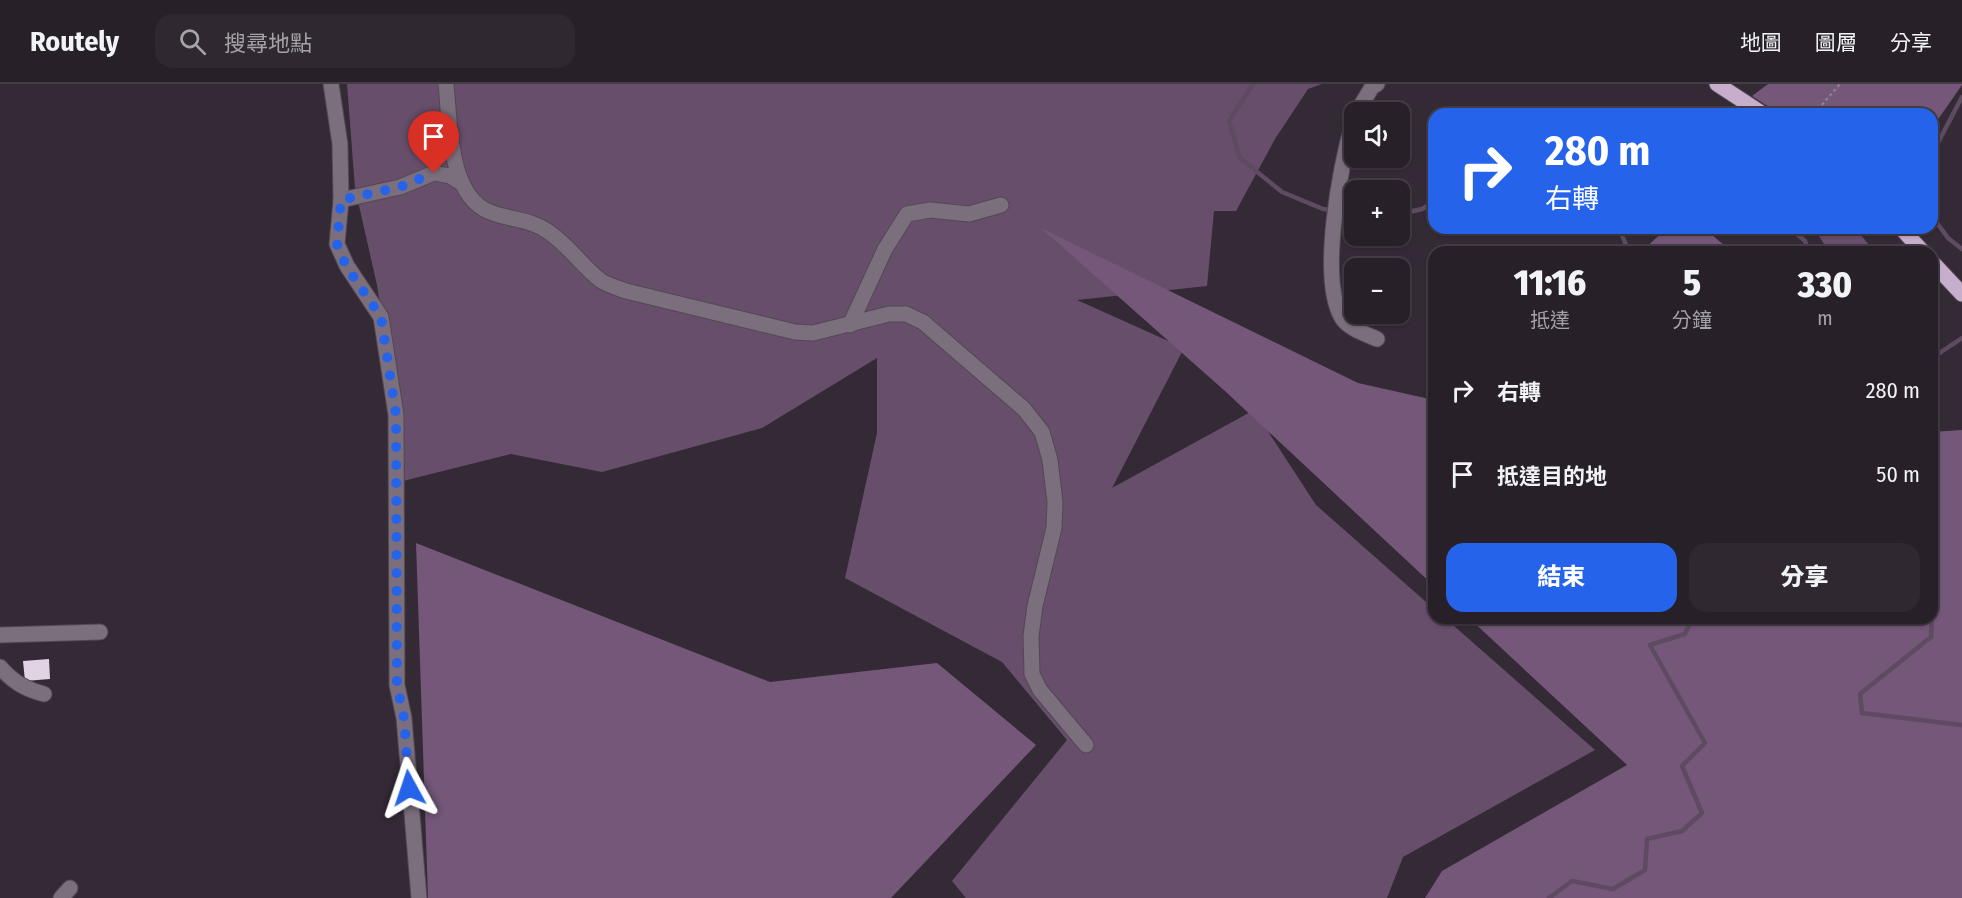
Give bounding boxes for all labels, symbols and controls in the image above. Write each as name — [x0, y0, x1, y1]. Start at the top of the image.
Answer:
search box — [155, 14, 575, 68]
text: Routely — [30, 25, 119, 58]
icon: search — [176, 25, 209, 58]
text: 搜尋地點 — [224, 30, 312, 57]
text: 地圖 — [1740, 30, 1782, 56]
text: 圖層 — [1815, 30, 1857, 56]
text: 分享 — [1890, 30, 1932, 56]
map controls — [1344, 102, 1410, 324]
button: sound — [1344, 102, 1410, 168]
pin — [408, 111, 459, 173]
icon: arrive — [417, 120, 450, 153]
text: 280 m — [1545, 126, 1650, 176]
icon: right — [1446, 132, 1524, 210]
button: + — [1344, 180, 1410, 246]
text: 右轉 — [1545, 183, 1599, 215]
button: − — [1344, 258, 1410, 324]
text: 11:16 — [1514, 261, 1586, 305]
text: 5 — [1683, 261, 1701, 305]
text: 330 — [1798, 263, 1852, 307]
text: m — [1817, 306, 1833, 330]
text: 抵達 — [1530, 308, 1570, 332]
text: 分鐘 — [1672, 308, 1712, 332]
icon: right — [1446, 374, 1479, 407]
text: 280 m — [1866, 377, 1920, 404]
text: 右轉 — [1497, 379, 1541, 406]
icon: arrive — [1446, 458, 1479, 491]
text: 50 m — [1876, 461, 1920, 488]
text: 抵達目的地 — [1497, 463, 1607, 490]
button: 結束 — [1446, 543, 1677, 612]
button: 分享 — [1689, 543, 1920, 612]
position arrow — [377, 756, 441, 820]

